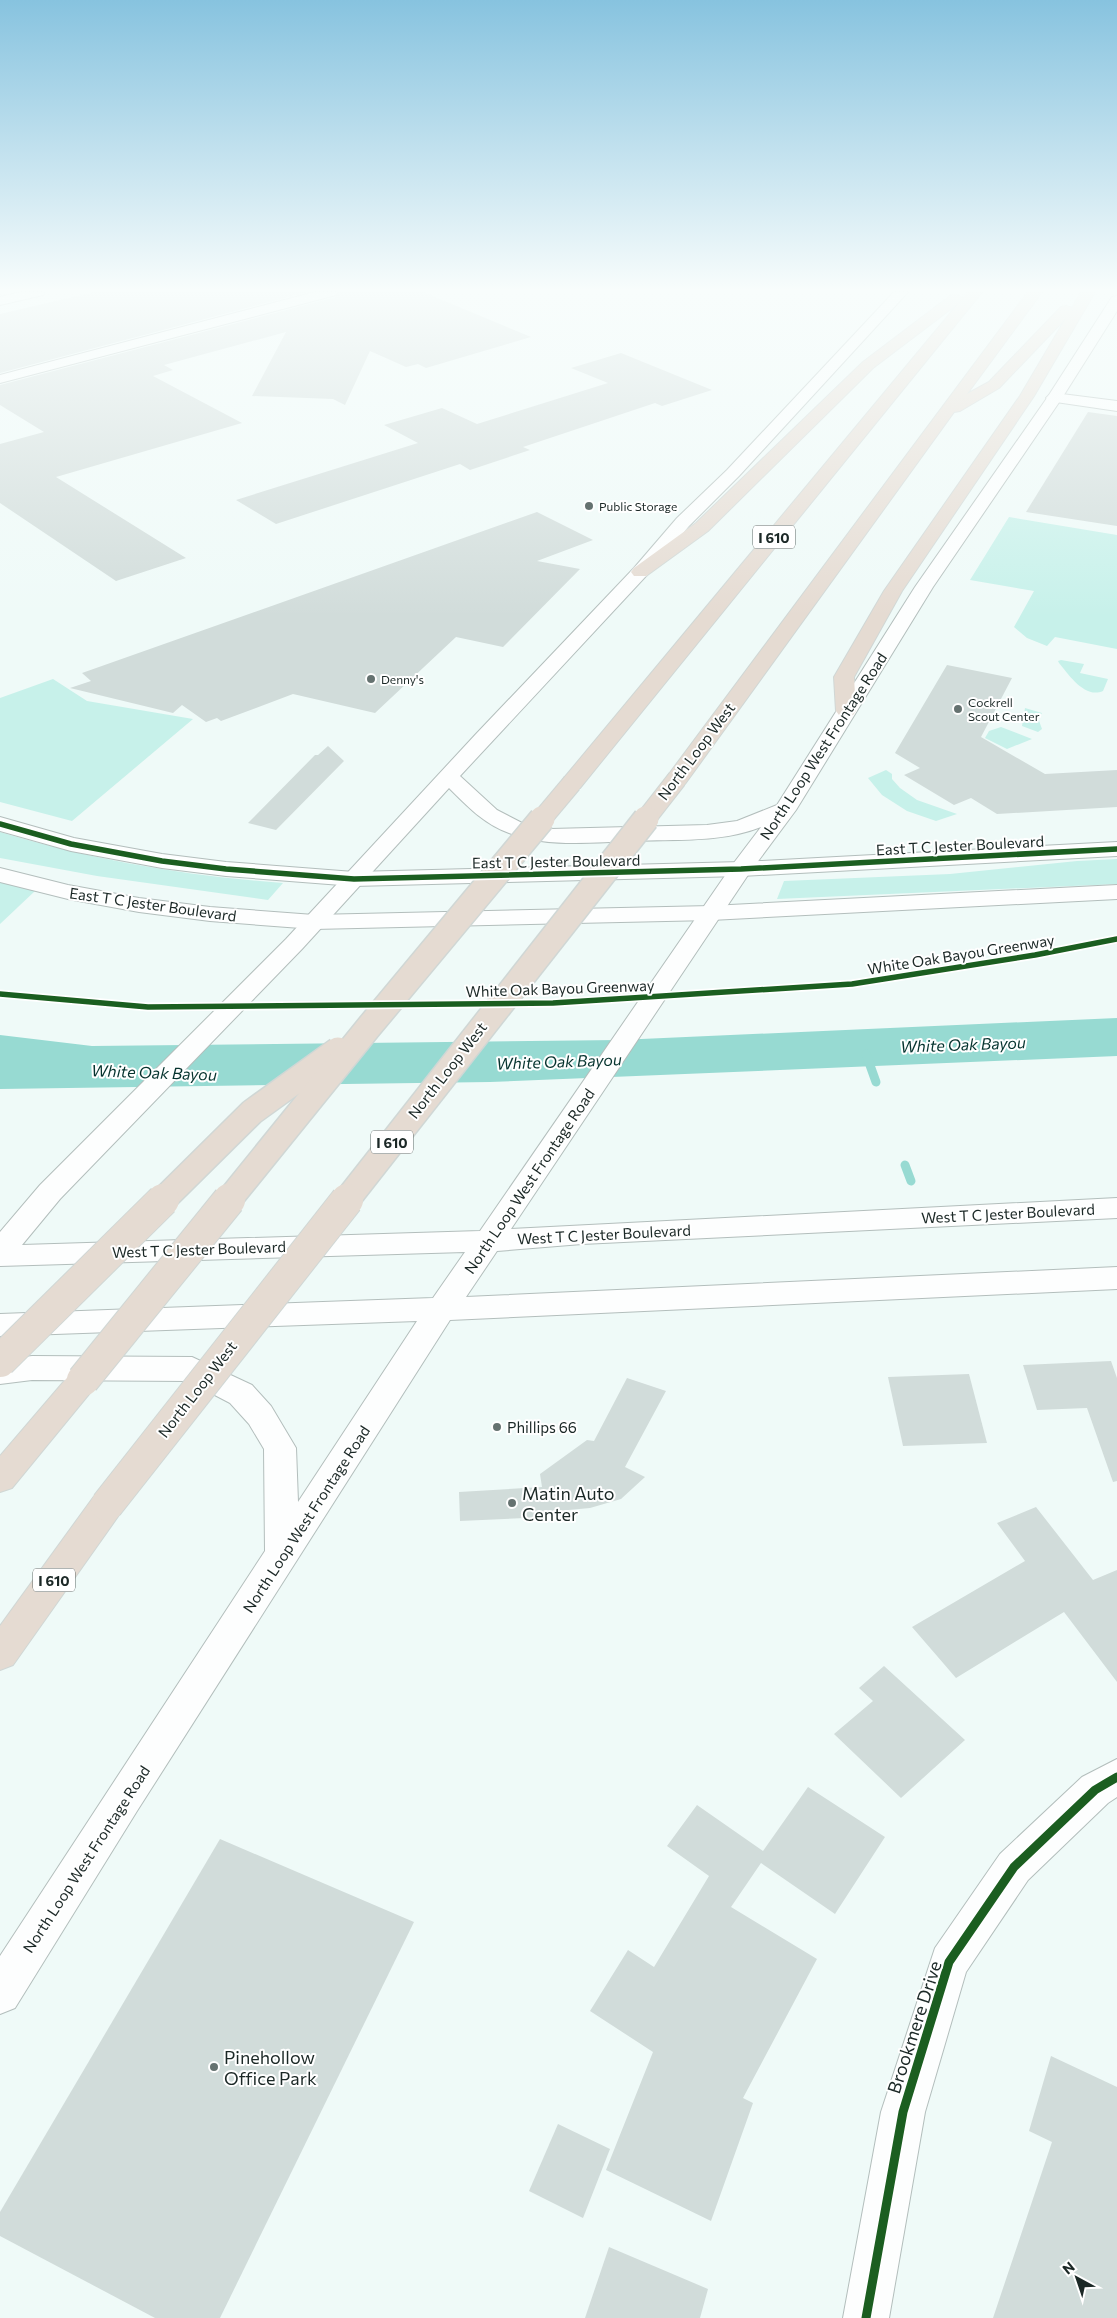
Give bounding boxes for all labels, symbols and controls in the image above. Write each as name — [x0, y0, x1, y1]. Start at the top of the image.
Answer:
place label: Public Storage — [599, 499, 677, 513]
marker: Public Storage — [583, 500, 595, 512]
road number: I 610 — [753, 526, 795, 548]
street label: North Loop West Frontage Road — [756, 649, 890, 843]
place label: Denny's — [381, 672, 424, 686]
marker: Denny's — [365, 673, 377, 685]
place label: Cockrell Scout Center — [968, 695, 1040, 723]
street label: North Loop West — [654, 699, 738, 803]
marker: Cockrell Scout Center — [952, 703, 964, 715]
street label: East T C Jester Boulevard — [875, 832, 1045, 858]
street label: East T C Jester Boulevard — [472, 851, 640, 871]
street label: East T C Jester Boulevard — [68, 883, 238, 925]
street label: White Oak Bayou Greenway — [866, 930, 1056, 978]
street label: White Oak Bayou Greenway — [465, 976, 655, 1000]
street label: North Loop West — [404, 1018, 490, 1122]
water label: White Oak Bayou — [900, 1032, 1026, 1056]
water label: White Oak Bayou — [496, 1049, 622, 1073]
water label: White Oak Bayou — [91, 1060, 217, 1084]
street label: North Loop West Frontage Road — [460, 1085, 598, 1277]
road number: I 610 — [371, 1130, 413, 1154]
street label: West T C Jester Boulevard — [921, 1199, 1095, 1227]
street label: West T C Jester Boulevard — [517, 1220, 691, 1248]
street label: West T C Jester Boulevard — [112, 1237, 286, 1261]
street label: North Loop West — [154, 1337, 240, 1441]
place label: Phillips 66 — [507, 1418, 577, 1436]
marker: Phillips 66 — [491, 1421, 503, 1433]
street label: North Loop West Frontage Road — [239, 1422, 373, 1616]
place label: Matin Auto Center — [522, 1482, 615, 1525]
marker: Matin Auto Center — [506, 1497, 518, 1509]
road number: I 610 — [33, 1568, 75, 1592]
street label: North Loop West Frontage Road — [19, 1762, 153, 1956]
street label: Brookmere Drive — [882, 1958, 946, 2096]
place label: Pinehollow Office Park — [224, 2046, 317, 2089]
marker: Pinehollow Office Park — [208, 2061, 220, 2073]
north arrow — [1052, 2253, 1102, 2303]
text: N — [1059, 2258, 1078, 2278]

